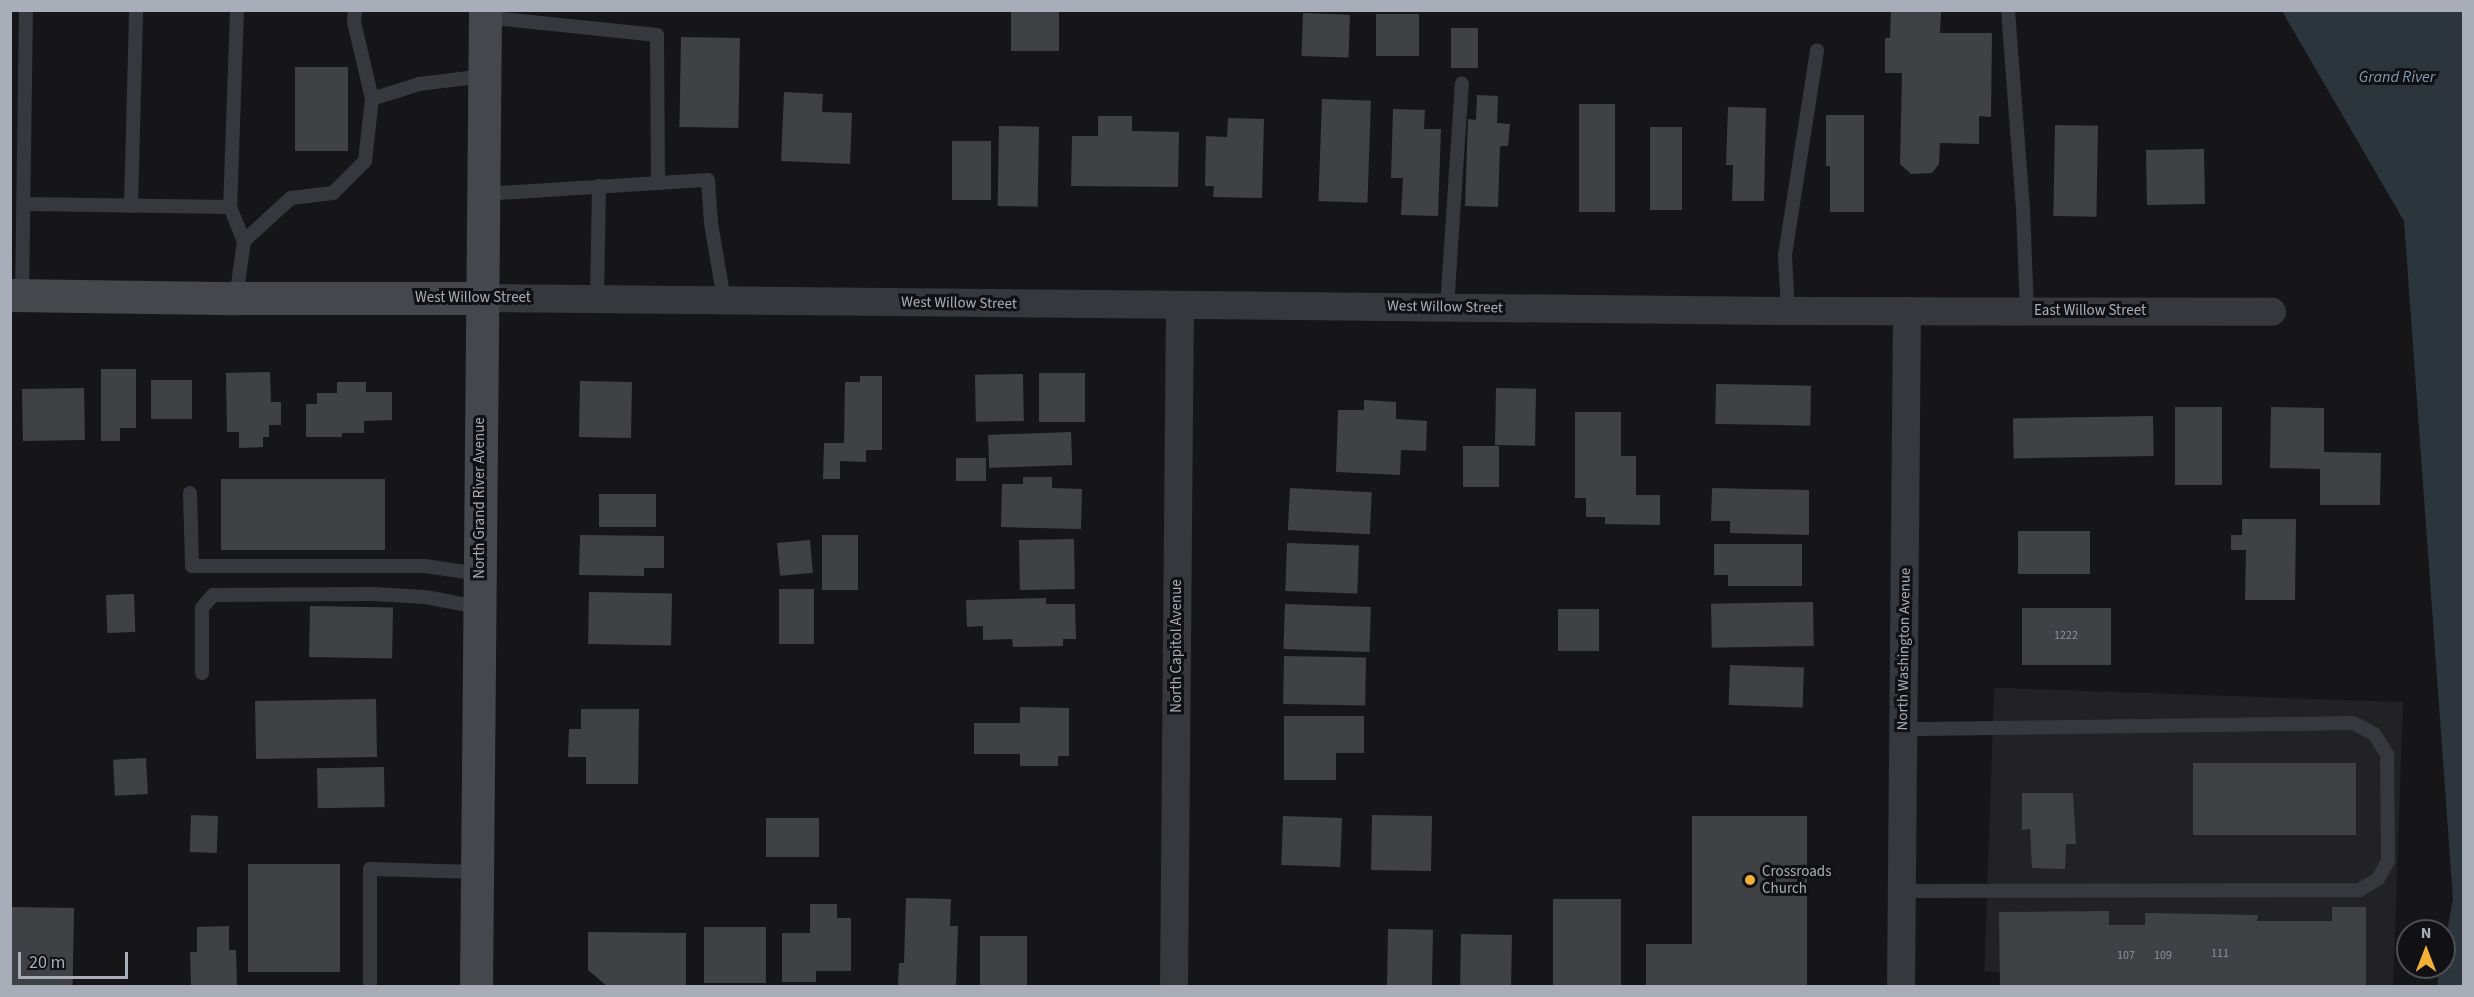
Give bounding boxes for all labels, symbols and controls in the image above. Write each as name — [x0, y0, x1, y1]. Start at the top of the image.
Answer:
water label: Grand River — [2359, 67, 2435, 87]
street label: West Willow Street — [415, 289, 531, 307]
street label: West Willow Street — [901, 293, 1017, 313]
street label: West Willow Street — [1387, 297, 1503, 317]
street label: East Willow Street — [2034, 302, 2146, 320]
street label: North Grand River Avenue — [471, 417, 489, 579]
street label: North Washington Avenue — [1894, 568, 1914, 730]
street label: North Capitol Avenue — [1168, 579, 1186, 713]
house number: 1222 — [2054, 629, 2078, 643]
place label: Crossroads Church — [1762, 862, 1831, 897]
marker: Crossroads Church — [1743, 873, 1757, 887]
north arrow — [2396, 919, 2456, 979]
text: N — [2421, 922, 2431, 944]
scale bar — [21, 940, 130, 978]
house number: 111 — [2211, 947, 2229, 961]
house number: 107 — [2117, 949, 2135, 963]
house number: 109 — [2154, 949, 2172, 963]
text: 20 m — [29, 950, 65, 975]

